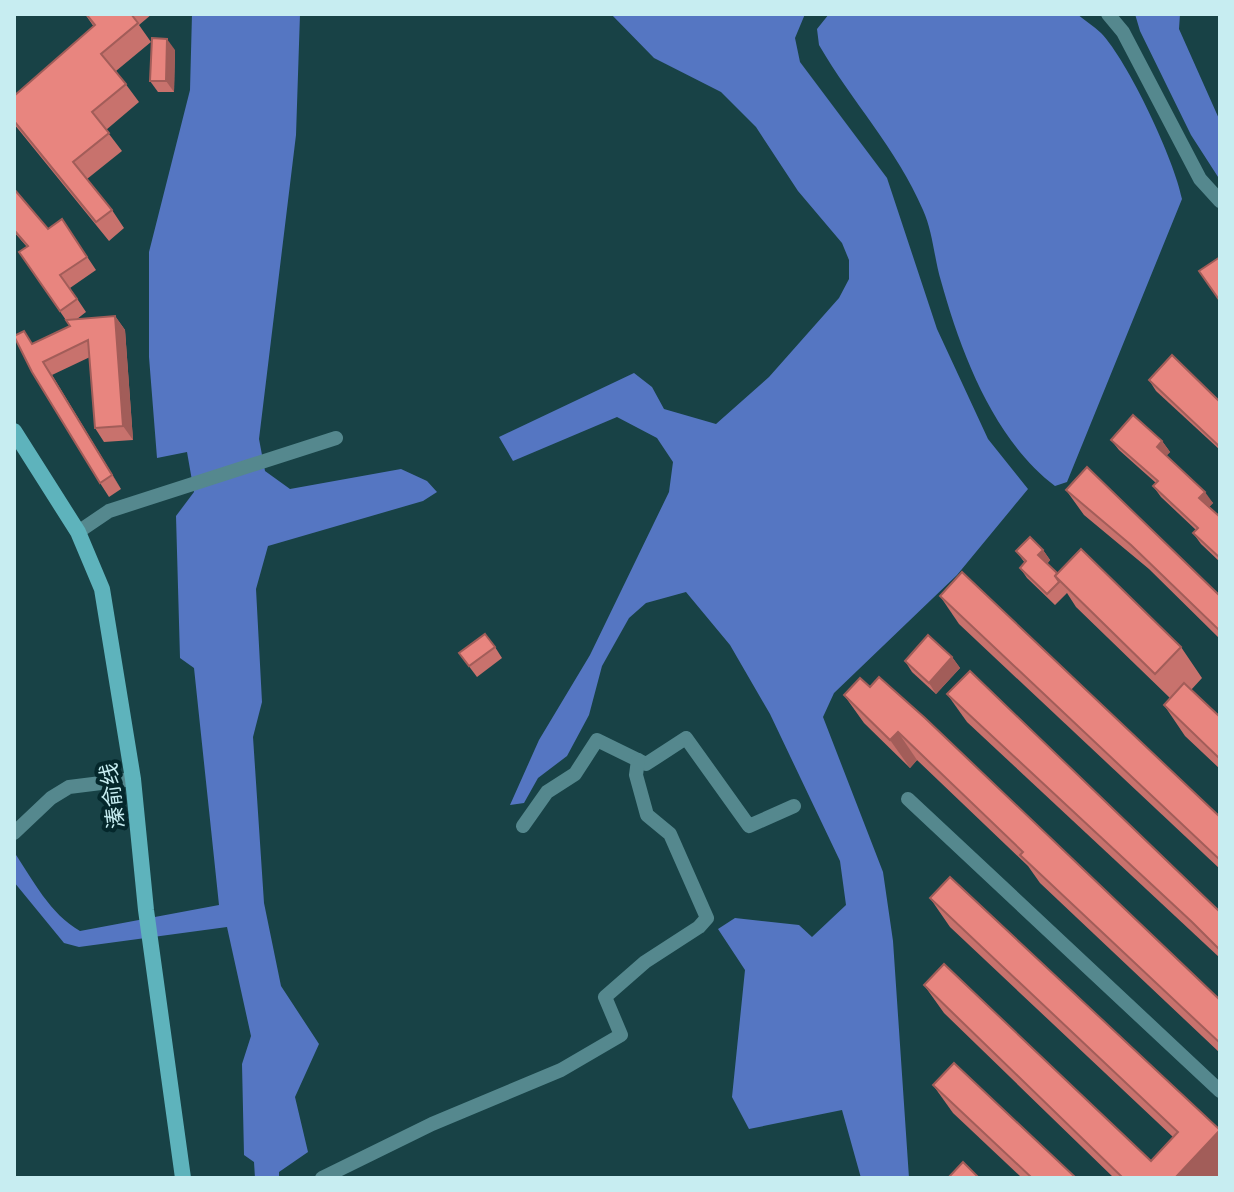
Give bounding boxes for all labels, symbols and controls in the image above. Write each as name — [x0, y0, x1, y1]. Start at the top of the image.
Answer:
street label: 溱俞线 — [94, 762, 130, 830]

